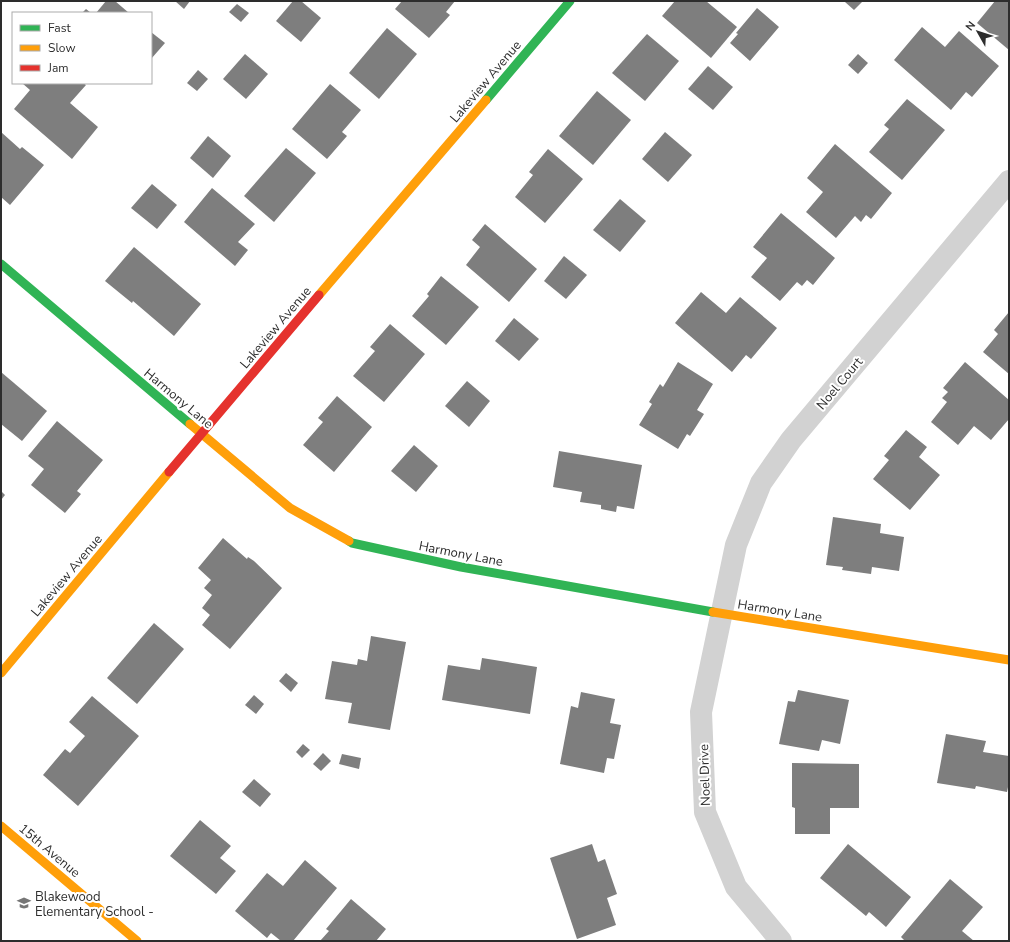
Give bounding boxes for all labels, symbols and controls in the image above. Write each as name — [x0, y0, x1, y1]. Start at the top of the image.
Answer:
legend — [12, 12, 152, 84]
north arrow — [958, 12, 998, 52]
text: N — [962, 18, 979, 34]
text: Fast — [48, 20, 71, 36]
street label: Lakeview Avenue — [446, 37, 526, 127]
text: Slow — [48, 40, 76, 56]
text: Jam — [47, 60, 69, 76]
street label: Lakeview Avenue — [236, 283, 316, 373]
street label: Noel Court — [813, 353, 867, 414]
street label: Harmony Lane — [140, 364, 217, 433]
street label: Lakeview Avenue — [27, 531, 107, 621]
street label: Harmony Lane — [417, 537, 505, 571]
street label: Harmony Lane — [736, 595, 823, 627]
street label: Noel Drive — [695, 744, 715, 806]
street label: 15th Avenue — [15, 820, 84, 882]
place label: Blakewood Elementary School - — [35, 888, 154, 921]
school or university icon: Blakewood Elementary School - — [16, 895, 32, 911]

